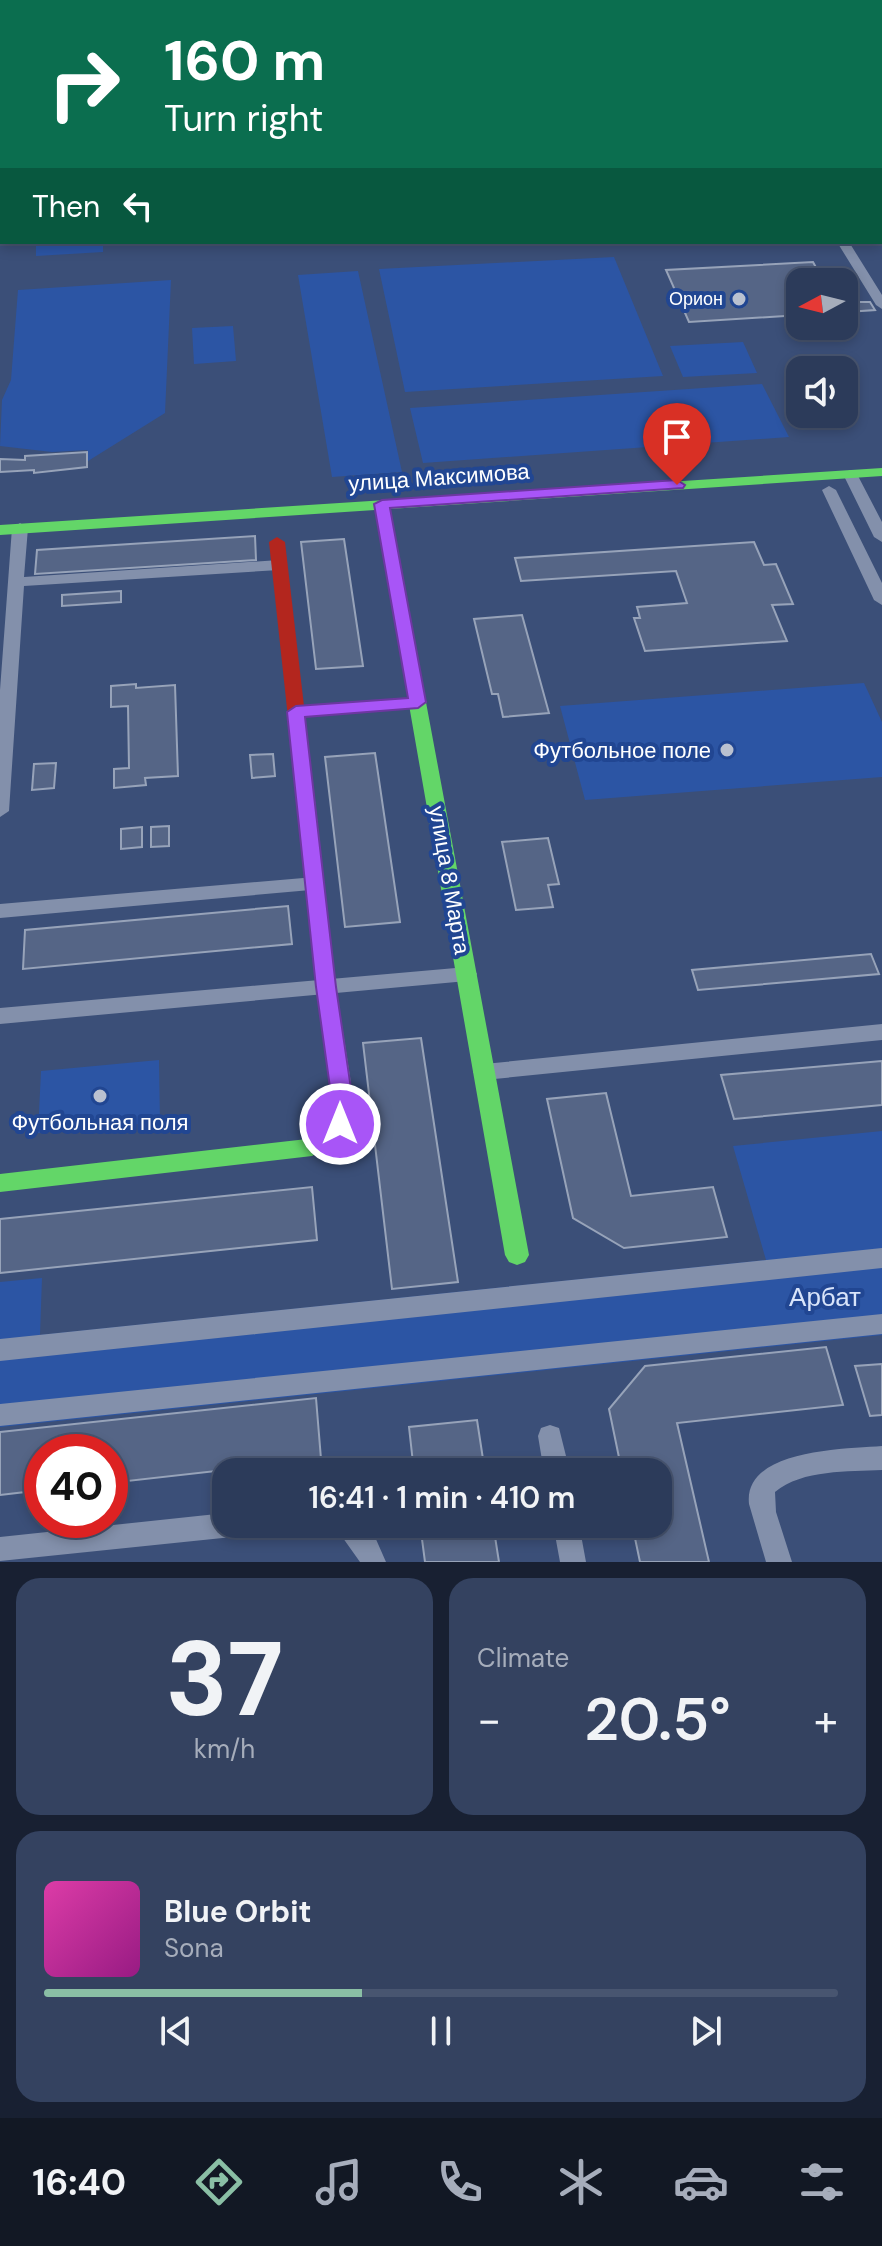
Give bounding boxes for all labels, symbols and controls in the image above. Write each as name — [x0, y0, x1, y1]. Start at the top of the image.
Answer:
text: 160 m — [164, 24, 325, 97]
icon: right — [32, 32, 136, 136]
text: Turn right — [164, 95, 323, 142]
icon: left — [116, 184, 160, 228]
text: Then — [32, 187, 100, 226]
north arrow — [786, 268, 858, 340]
map controls — [786, 268, 858, 428]
place label: Орион — [669, 287, 723, 311]
marker: Орион — [730, 290, 748, 308]
button: sound — [786, 356, 858, 428]
pin — [643, 403, 711, 485]
icon: arrive — [655, 415, 699, 459]
street label: улица Максимова — [348, 457, 531, 498]
place label: Футбольное поле — [533, 736, 711, 765]
marker: Футбольное поле — [718, 741, 736, 759]
street label: улица 8 Марта — [422, 804, 477, 957]
position arrow — [298, 1082, 382, 1166]
marker: Футбольная поля — [91, 1087, 109, 1105]
place label: Футбольная поля — [11, 1108, 189, 1137]
park label: Арбат — [789, 1280, 861, 1314]
speed limit sign: 40 — [24, 1434, 128, 1538]
text: 16:41 · 1 min · 410 m — [309, 1478, 575, 1517]
text: 37 — [166, 1612, 283, 1747]
text: Climate — [477, 1641, 569, 1675]
text: 20.5° — [584, 1680, 731, 1759]
text: − — [477, 1691, 501, 1749]
text: + — [814, 1691, 838, 1749]
text: km/h — [194, 1732, 255, 1766]
text: Blue Orbit — [164, 1892, 311, 1931]
text: Sona — [164, 1931, 224, 1965]
icon: previous — [154, 2009, 198, 2053]
icon: pause — [419, 2009, 463, 2053]
icon: next — [684, 2009, 728, 2053]
icon: directions — [191, 2154, 247, 2210]
icon: music — [311, 2154, 367, 2210]
icon: phone — [432, 2154, 488, 2210]
icon: climate — [553, 2154, 609, 2210]
icon: car — [673, 2154, 729, 2210]
icon: filters — [794, 2154, 850, 2210]
text: 16:40 — [32, 2159, 126, 2206]

